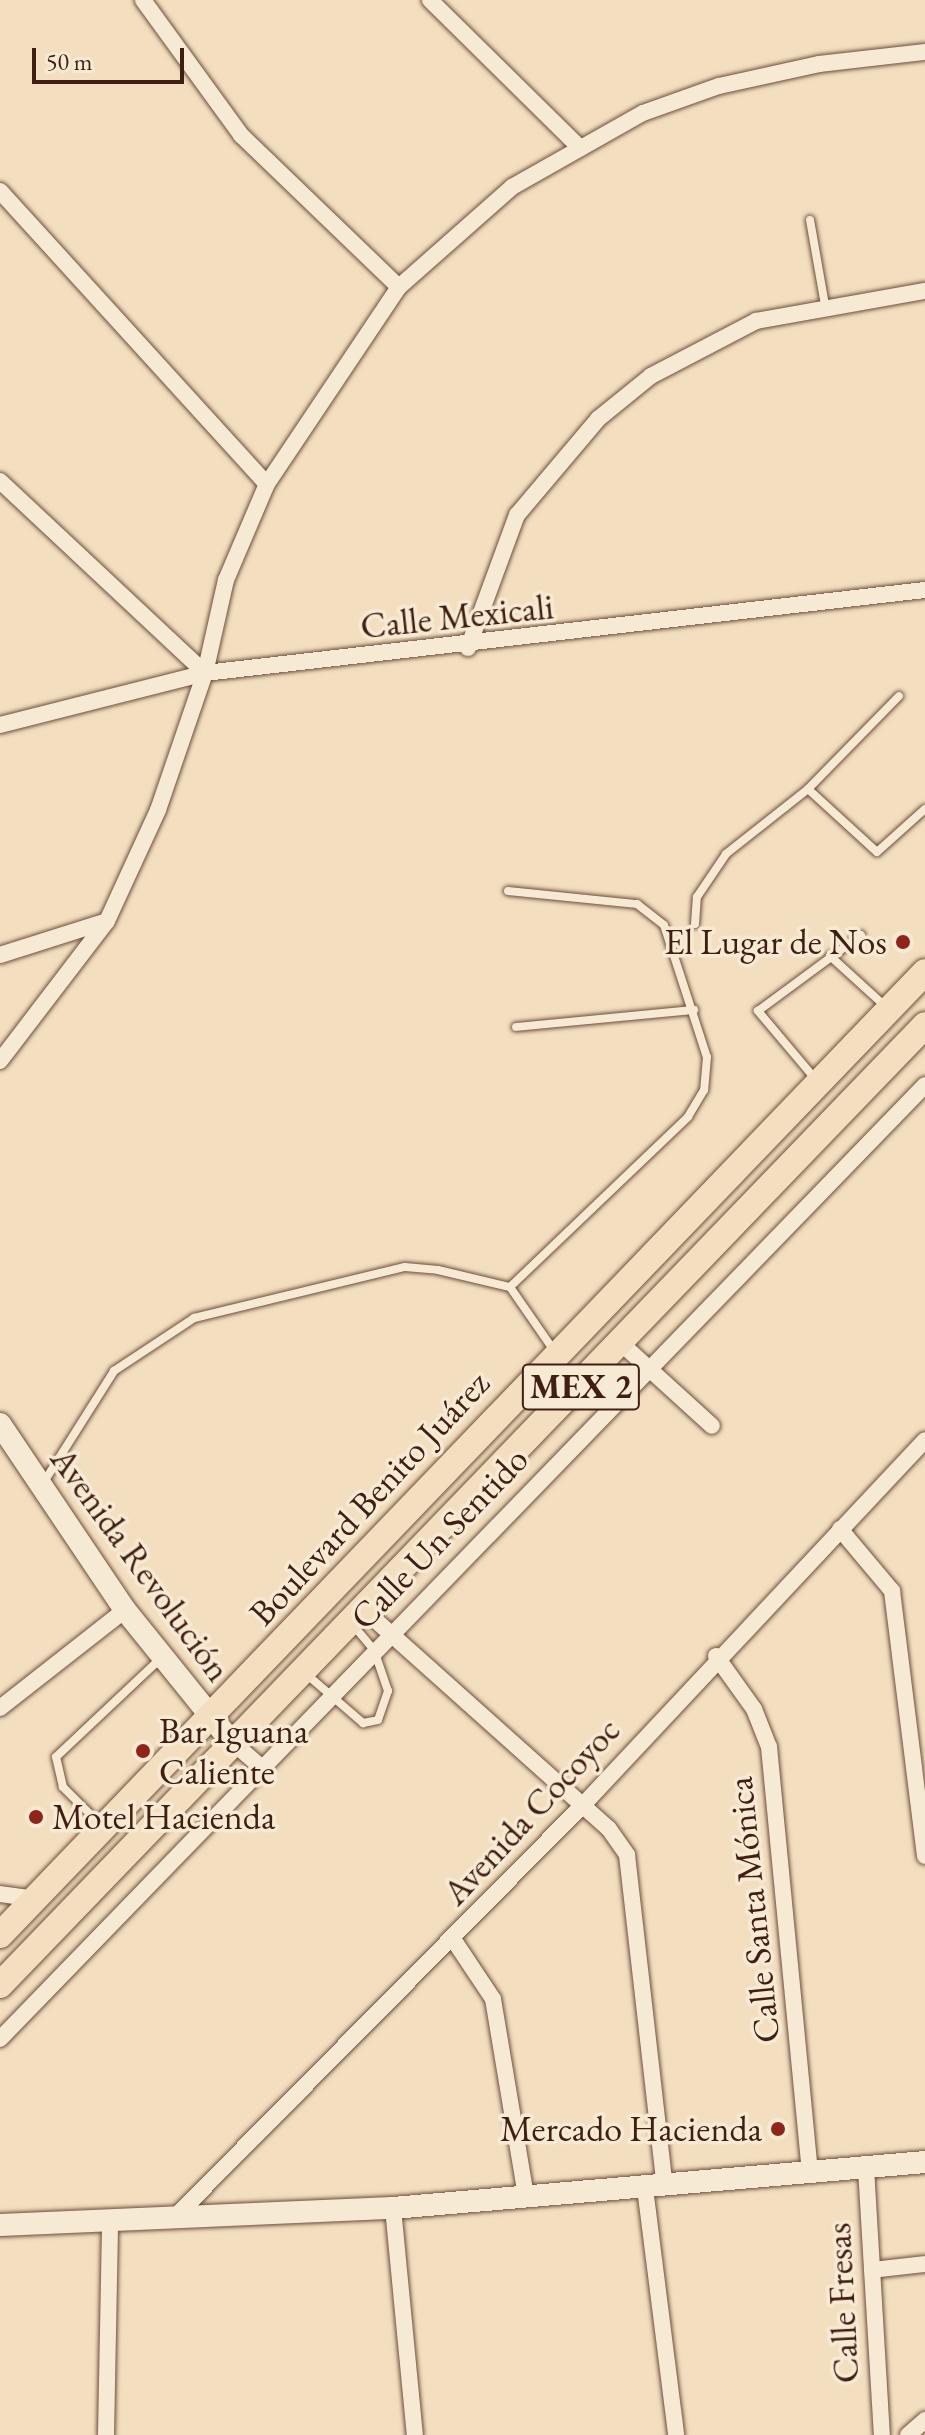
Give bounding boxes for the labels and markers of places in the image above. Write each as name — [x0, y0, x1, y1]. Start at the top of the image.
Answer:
place label: El Lugar de Nos — [664, 920, 887, 964]
marker: El Lugar de Nos — [894, 933, 912, 951]
place label: Bar Iguana Caliente — [159, 1708, 308, 1793]
marker: Bar Iguana Caliente — [134, 1742, 152, 1760]
place label: Motel Hacienda — [52, 1795, 275, 1839]
marker: Motel Hacienda — [27, 1808, 45, 1826]
place label: Mercado Hacienda — [500, 2107, 762, 2151]
marker: Mercado Hacienda — [769, 2120, 787, 2138]

